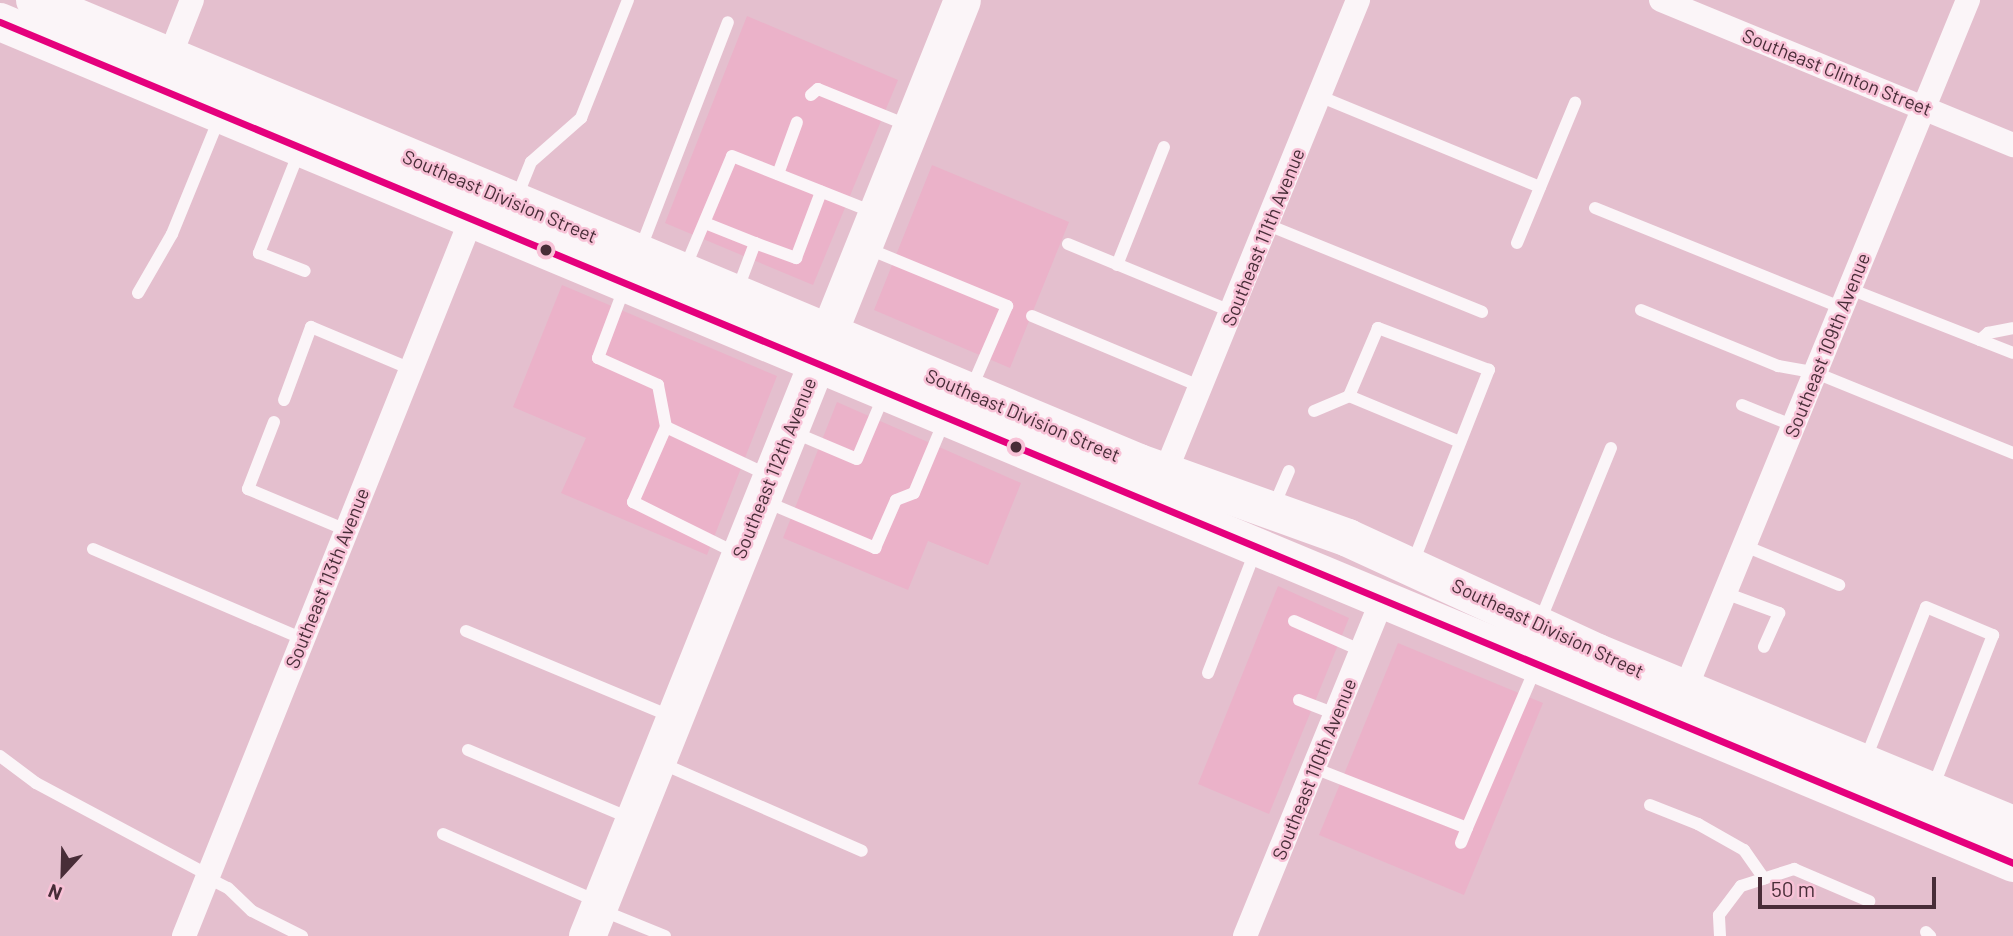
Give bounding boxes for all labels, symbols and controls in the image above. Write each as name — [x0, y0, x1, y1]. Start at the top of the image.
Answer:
street label: Southeast Clinton Street — [1739, 24, 1935, 120]
street label: Southeast Division Street — [399, 145, 601, 247]
street label: Southeast 111th Avenue — [1217, 145, 1309, 329]
unlabelled marker — [539, 243, 553, 257]
street label: Southeast 109th Avenue — [1780, 249, 1874, 441]
street label: Southeast Division Street — [922, 364, 1124, 466]
street label: Southeast 112th Avenue — [727, 374, 821, 562]
unlabelled marker — [1009, 440, 1023, 454]
street label: Southeast 113th Avenue — [280, 484, 374, 672]
street label: Southeast Division Street — [1448, 574, 1648, 682]
street label: Southeast 110th Avenue — [1267, 675, 1361, 863]
north arrow — [28, 838, 98, 908]
scale bar — [1761, 862, 1940, 906]
text: 50 m — [1771, 876, 1815, 901]
text: N — [45, 880, 65, 906]

